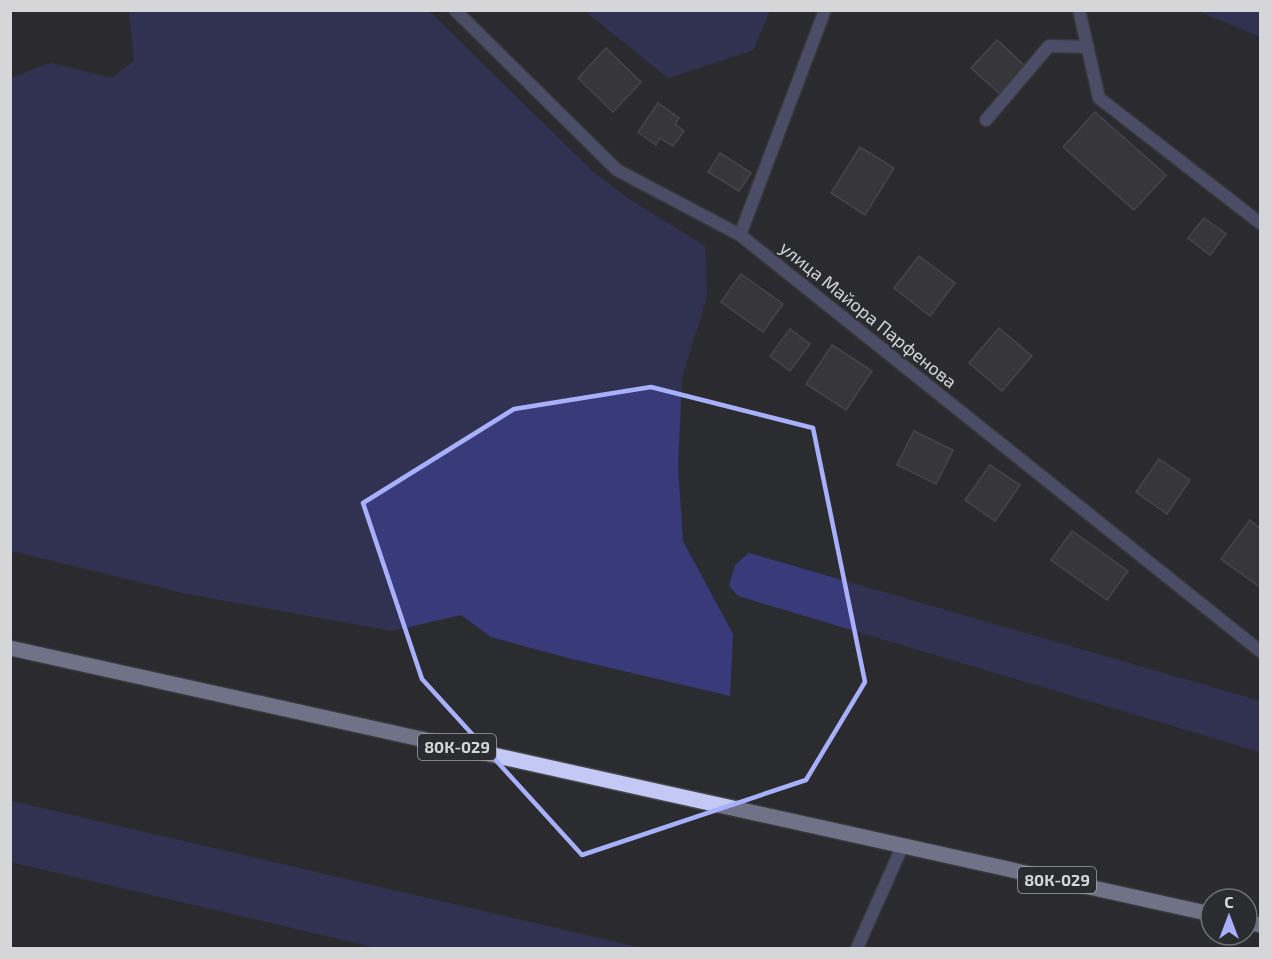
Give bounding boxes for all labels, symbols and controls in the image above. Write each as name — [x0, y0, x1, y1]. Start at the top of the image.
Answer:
street label: улица Майора Парфенова — [776, 236, 961, 392]
road number: 80К-029 — [418, 734, 496, 760]
road number: 80К-029 — [1018, 867, 1096, 893]
north arrow — [1199, 887, 1259, 947]
text: С — [1224, 892, 1234, 911]

